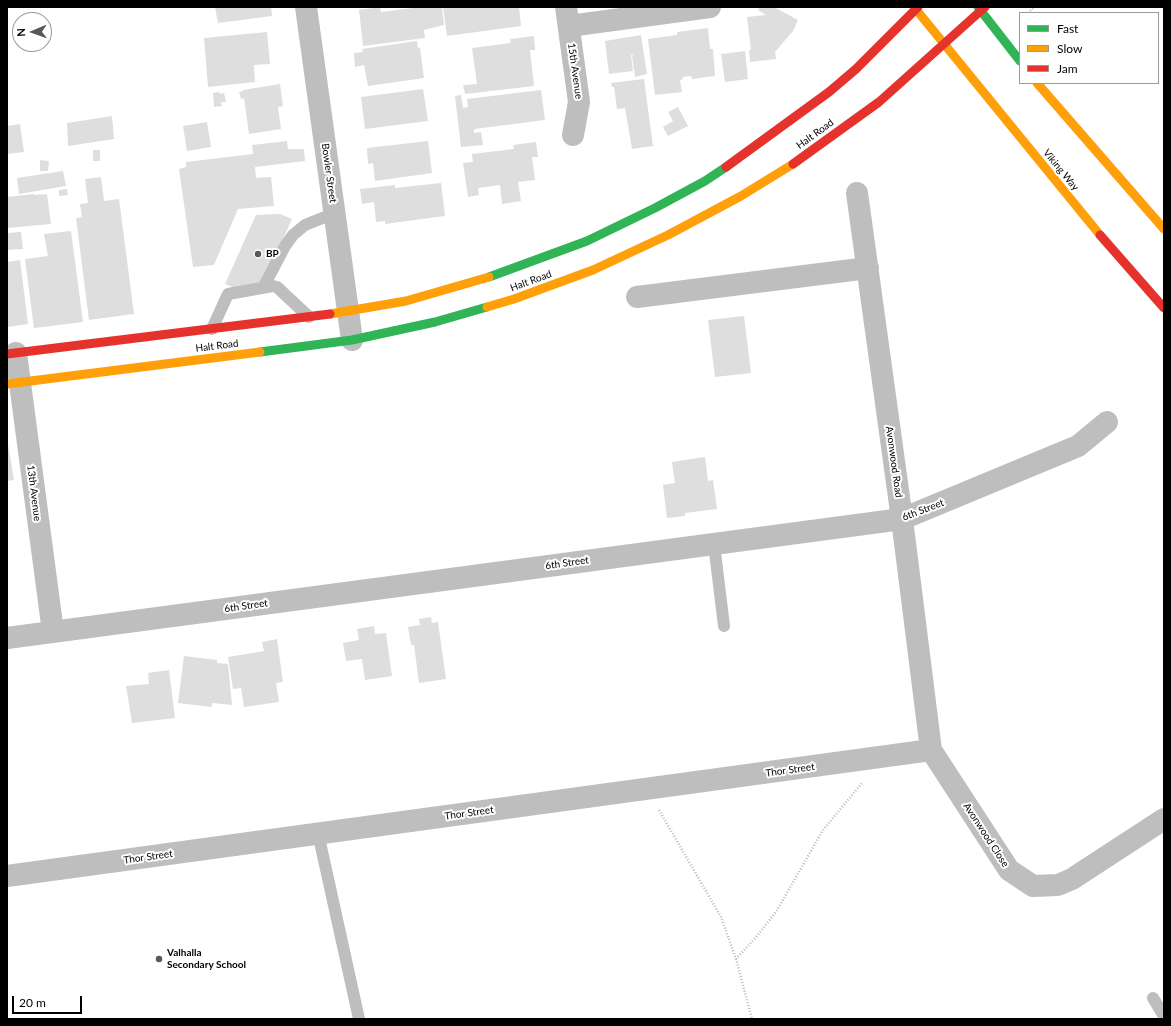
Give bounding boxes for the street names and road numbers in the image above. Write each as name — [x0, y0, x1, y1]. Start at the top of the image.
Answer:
street label: 15th Avenue — [565, 42, 585, 100]
street label: Halt Road — [794, 116, 836, 152]
street label: Bowler Street — [319, 142, 339, 204]
street label: Viking Way — [1041, 147, 1081, 193]
street label: Halt Road — [509, 268, 553, 294]
street label: Halt Road — [195, 337, 239, 355]
street label: Avonwood Road — [883, 425, 905, 499]
street label: 13th Avenue — [25, 464, 43, 522]
street label: 6th Street — [900, 497, 946, 523]
street label: 6th Street — [544, 554, 590, 572]
street label: 6th Street — [223, 597, 269, 615]
street label: Thor Street — [765, 761, 815, 779]
street label: Avonwood Close — [961, 801, 1011, 869]
street label: Thor Street — [444, 804, 494, 822]
street label: Thor Street — [123, 848, 173, 866]

